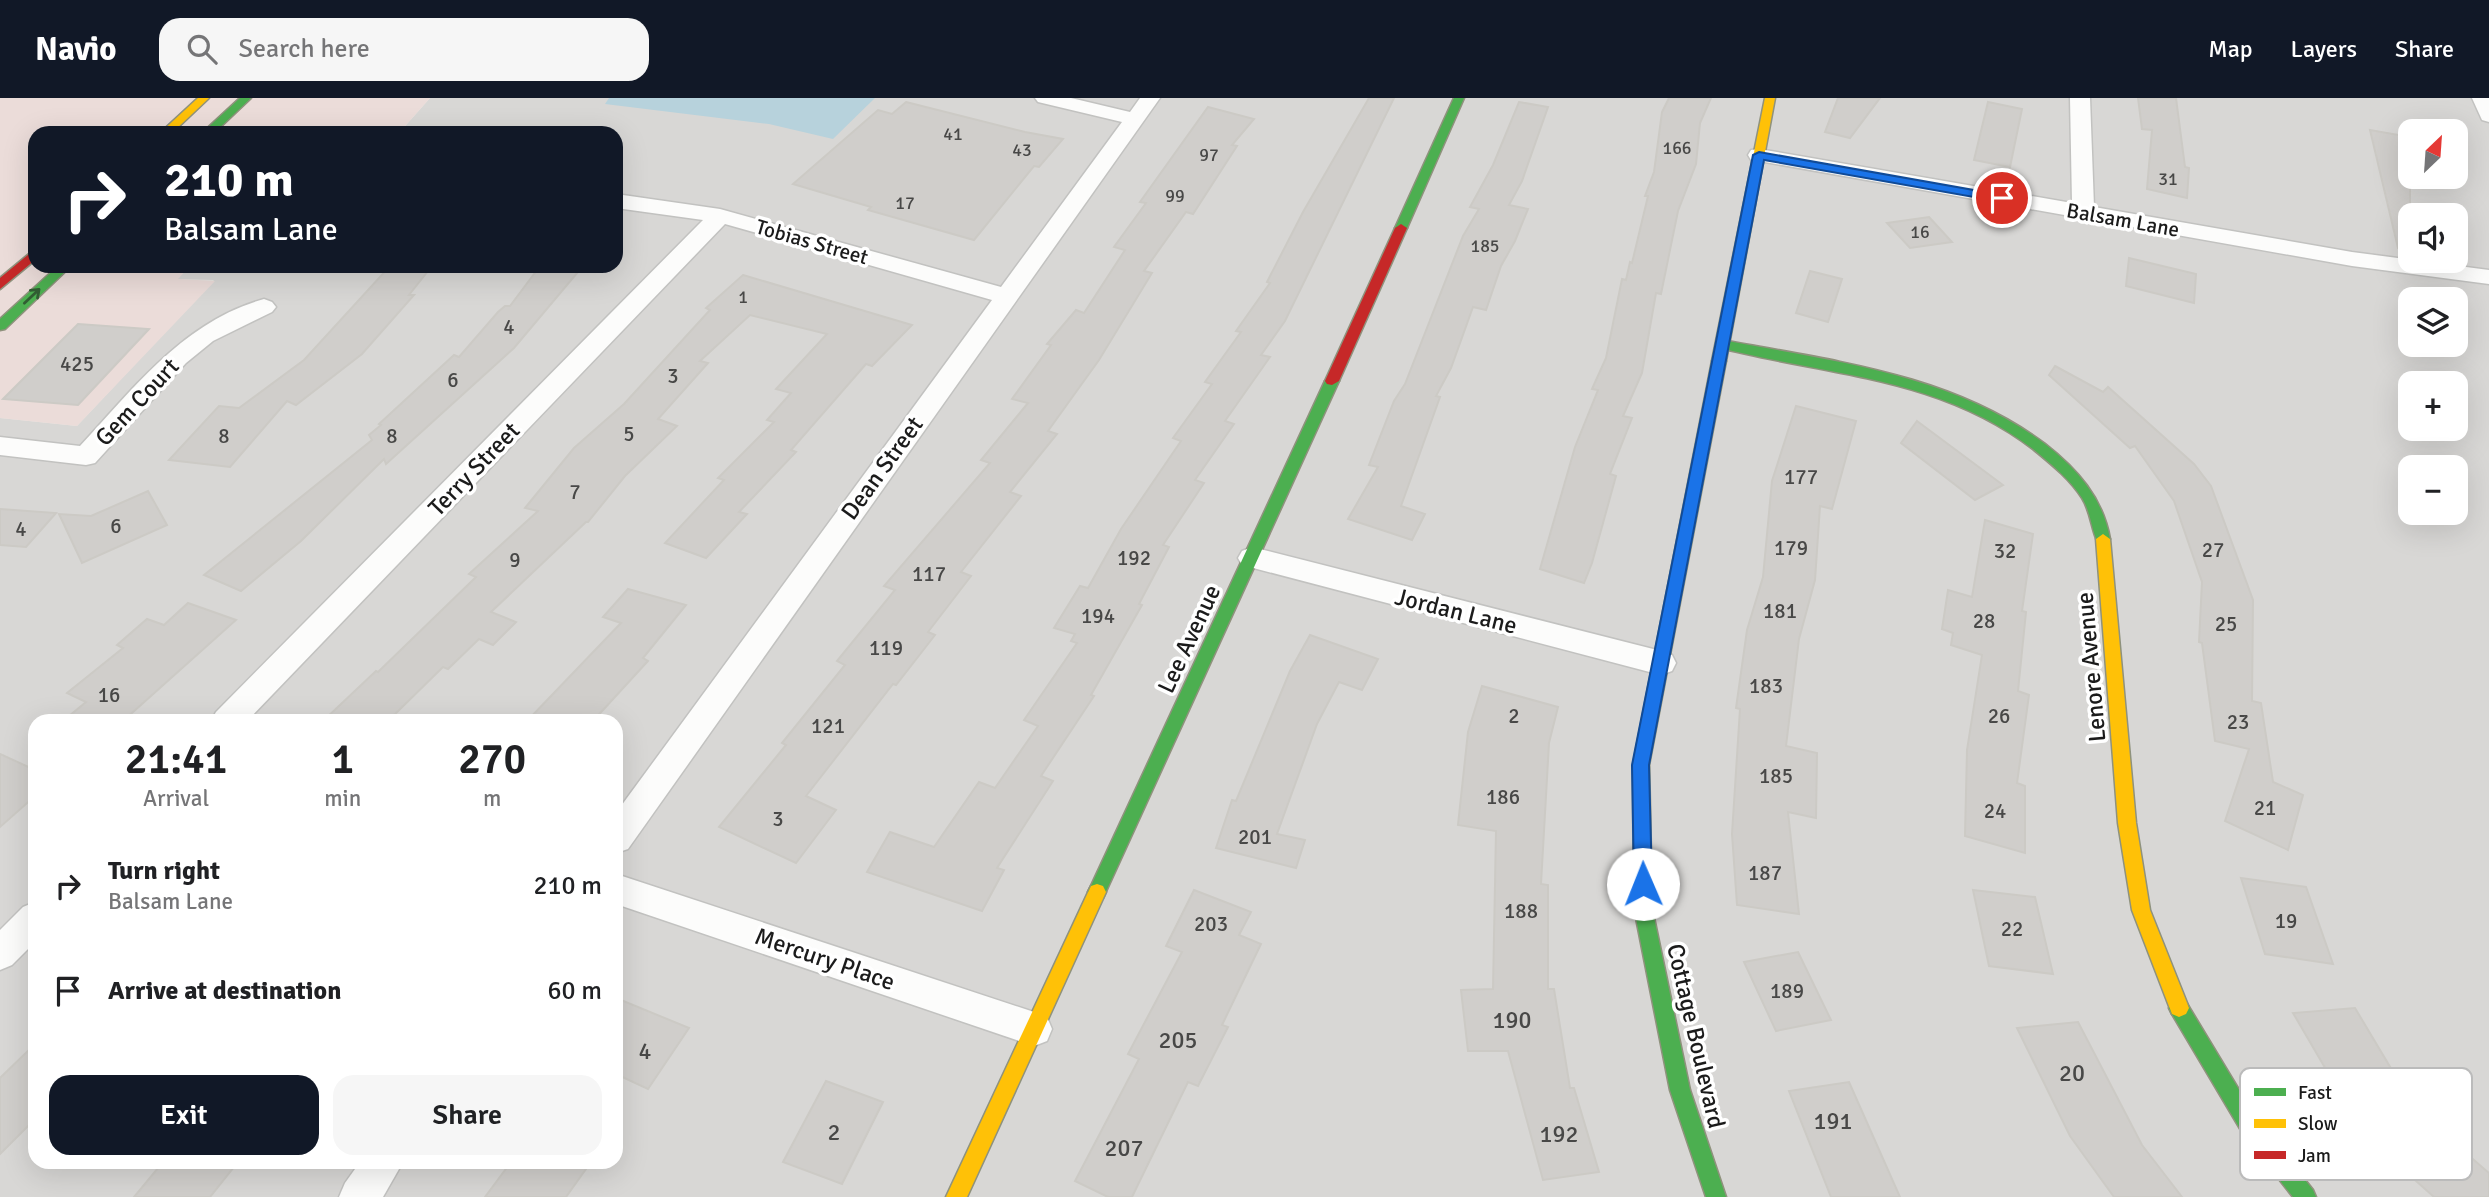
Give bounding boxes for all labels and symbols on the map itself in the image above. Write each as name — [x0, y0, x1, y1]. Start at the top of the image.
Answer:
north arrow — [2398, 119, 2468, 189]
house number: 41 — [943, 123, 963, 145]
house number: 166 — [1662, 137, 1692, 159]
house number: 43 — [1012, 139, 1032, 161]
house number: 97 — [1199, 144, 1219, 166]
pin — [1972, 168, 2032, 228]
house number: 31 — [2158, 168, 2178, 190]
house number: 99 — [1165, 185, 1185, 207]
house number: 17 — [895, 192, 915, 214]
street label: Balsam Lane — [2065, 197, 2181, 243]
street label: Tobias Street — [753, 214, 871, 270]
house number: 16 — [1910, 221, 1930, 243]
house number: 185 — [1470, 235, 1500, 257]
house number: 1 — [738, 286, 748, 308]
one-way arrow — [23, 288, 41, 304]
house number: 4 — [503, 314, 515, 340]
house number: 425 — [60, 351, 94, 377]
street label: Gem Court — [89, 352, 185, 452]
house number: 3 — [667, 363, 679, 389]
house number: 6 — [447, 367, 459, 393]
street label: Dean Street — [834, 410, 930, 526]
street label: Terry Street — [422, 416, 526, 522]
house number: 5 — [623, 421, 635, 447]
house number: 8 — [218, 423, 230, 449]
house number: 8 — [386, 423, 398, 449]
house number: 177 — [1784, 464, 1818, 490]
house number: 7 — [569, 479, 581, 505]
house number: 6 — [110, 513, 122, 539]
house number: 4 — [15, 516, 27, 542]
house number: 179 — [1774, 535, 1808, 561]
house number: 27 — [2202, 537, 2224, 563]
house number: 32 — [1994, 538, 2016, 564]
house number: 192 — [1117, 545, 1151, 571]
house number: 9 — [509, 547, 521, 573]
house number: 117 — [912, 561, 946, 587]
street label: Lee Avenue — [1151, 580, 1227, 698]
street label: Jordan Lane — [1392, 581, 1520, 641]
street label: Lenore Avenue — [2070, 591, 2112, 743]
house number: 181 — [1763, 598, 1797, 624]
house number: 194 — [1081, 603, 1115, 629]
house number: 28 — [1973, 608, 1995, 634]
house number: 25 — [2215, 611, 2237, 637]
house number: 119 — [869, 635, 903, 661]
house number: 183 — [1749, 673, 1783, 699]
house number: 16 — [98, 682, 120, 708]
house number: 2 — [1508, 703, 1520, 729]
house number: 26 — [1988, 703, 2010, 729]
house number: 23 — [2227, 709, 2249, 735]
house number: 121 — [811, 713, 845, 739]
house number: 185 — [1759, 763, 1793, 789]
house number: 186 — [1486, 784, 1520, 810]
house number: 21 — [2254, 795, 2276, 821]
house number: 24 — [1984, 798, 2006, 824]
house number: 3 — [772, 806, 784, 832]
house number: 201 — [1238, 824, 1272, 850]
position arrow — [1606, 847, 1680, 921]
house number: 187 — [1748, 860, 1782, 886]
house number: 188 — [1504, 898, 1538, 924]
house number: 19 — [2275, 908, 2297, 934]
house number: 203 — [1194, 911, 1228, 937]
house number: 22 — [2001, 916, 2023, 942]
street label: Mercury Place — [751, 921, 899, 997]
street label: Cottage Boulevard — [1660, 941, 1732, 1131]
house number: 189 — [1770, 978, 1804, 1004]
house number: 190 — [1493, 1005, 1531, 1035]
house number: 205 — [1159, 1025, 1197, 1055]
house number: 4 — [639, 1036, 652, 1066]
house number: 20 — [2059, 1058, 2085, 1088]
legend — [2240, 1068, 2472, 1180]
text: Fast — [2298, 1081, 2332, 1105]
house number: 191 — [1814, 1106, 1852, 1136]
text: Slow — [2298, 1112, 2338, 1136]
house number: 2 — [828, 1117, 840, 1147]
house number: 192 — [1540, 1119, 1578, 1149]
house number: 207 — [1105, 1133, 1143, 1163]
text: Jam — [2298, 1144, 2331, 1168]

